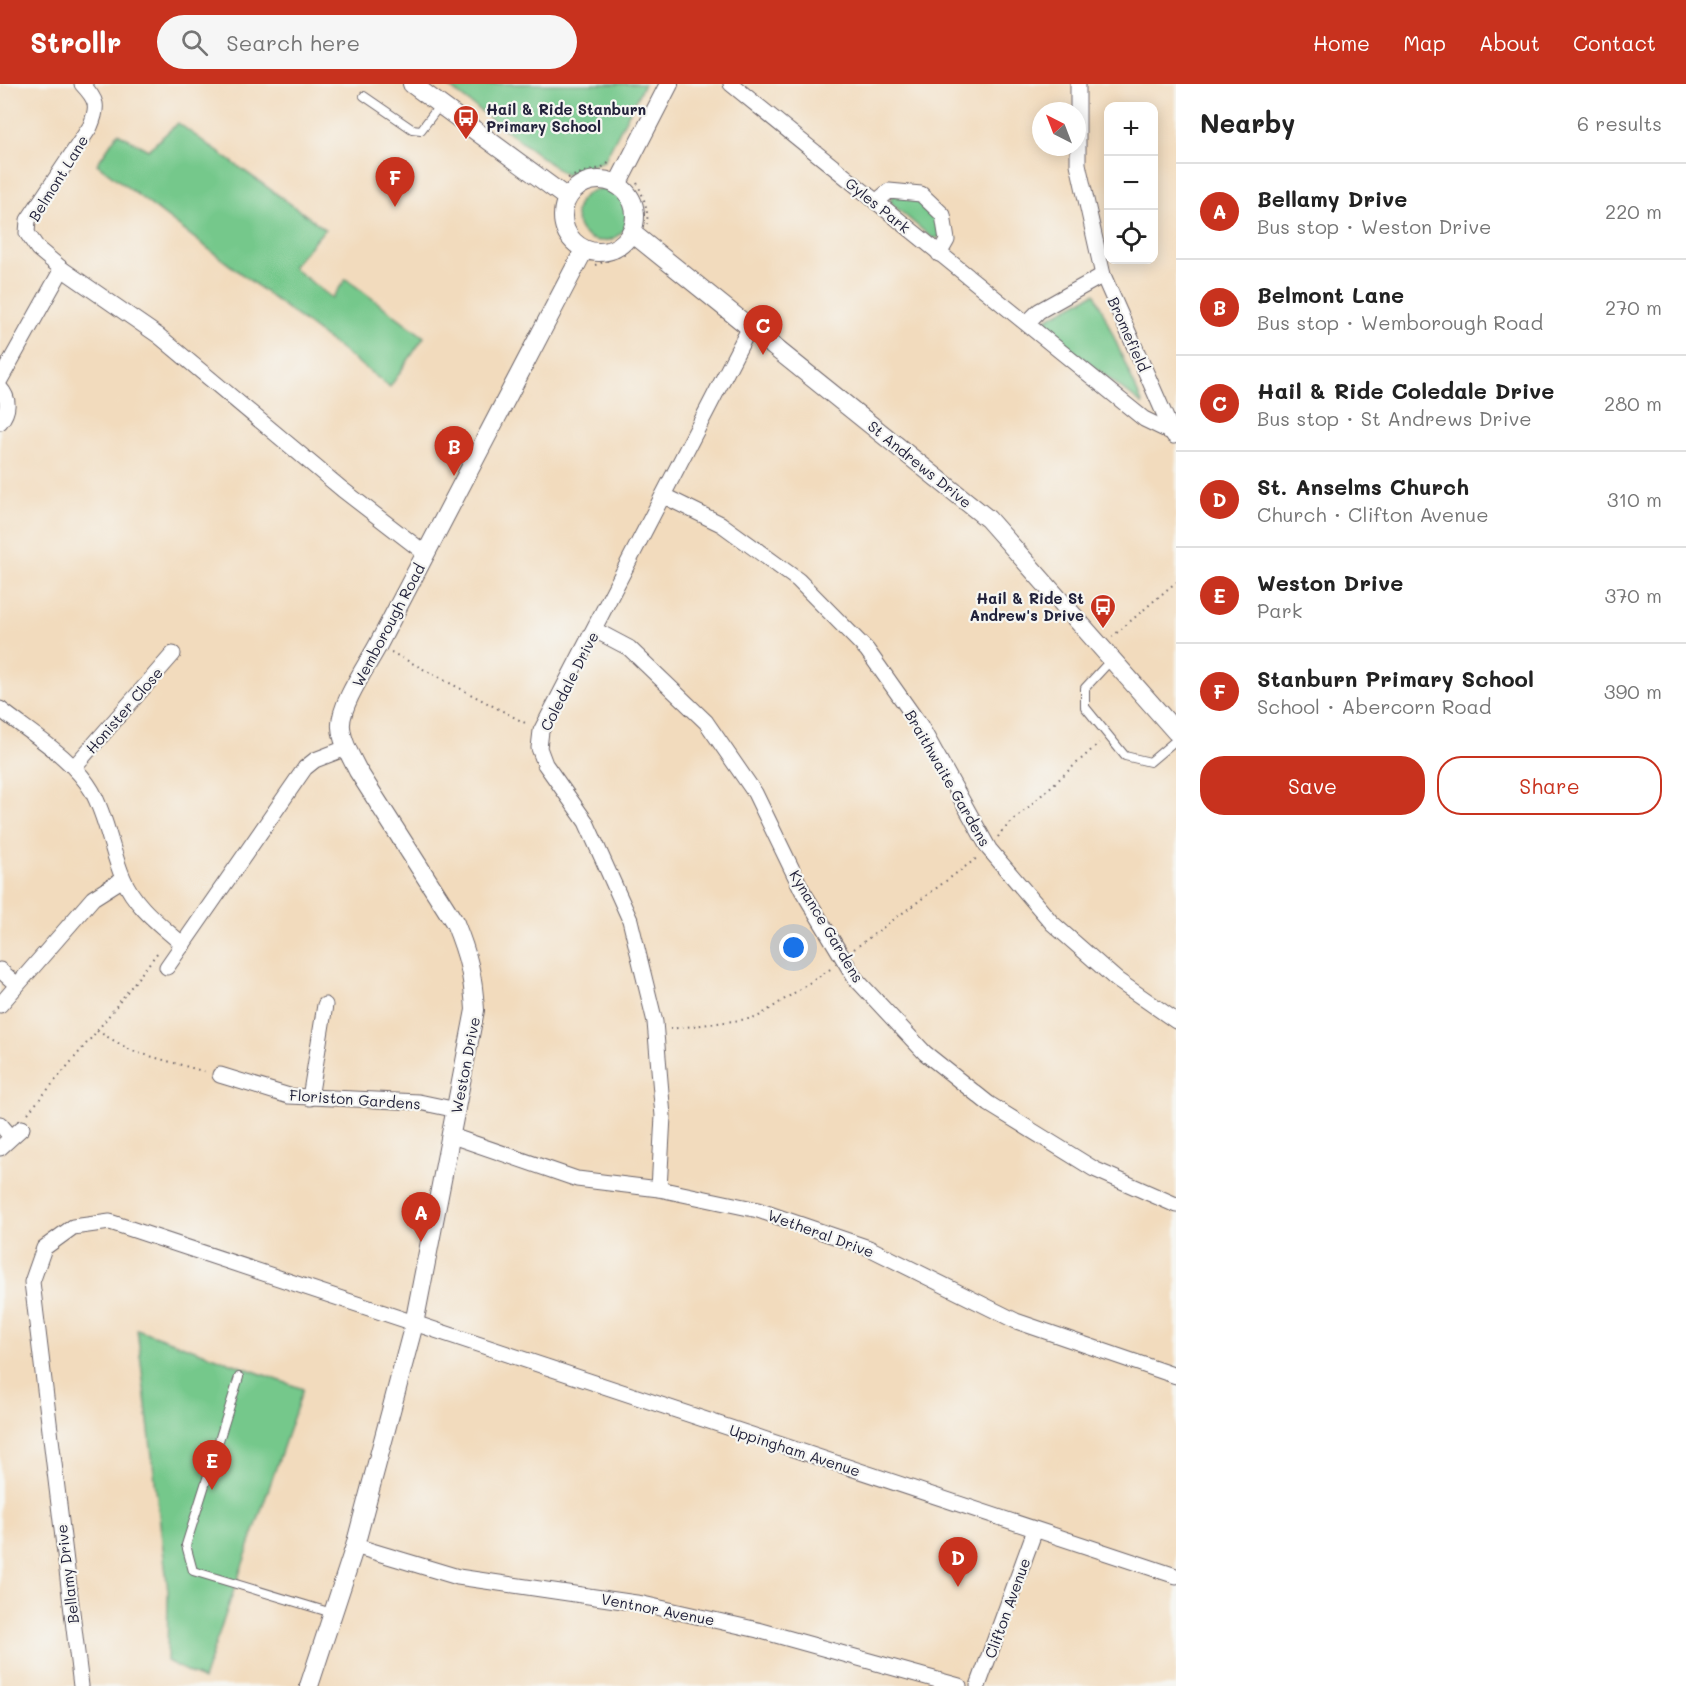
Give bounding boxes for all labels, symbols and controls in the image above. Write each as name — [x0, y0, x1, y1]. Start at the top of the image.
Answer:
search box — [157, 15, 577, 69]
text: Strollr — [30, 24, 121, 60]
icon: search — [178, 26, 211, 59]
text: Search here — [226, 28, 360, 57]
text: Home — [1313, 29, 1370, 56]
text: Map — [1403, 29, 1446, 56]
text: About — [1479, 29, 1540, 56]
text: Contact — [1573, 29, 1656, 56]
place label: Hail & Ride Stanburn Primary School — [486, 99, 646, 136]
north arrow — [1032, 102, 1086, 156]
map controls — [1104, 102, 1158, 264]
button: + — [1104, 102, 1158, 156]
bus stop icon: Hail & Ride Stanburn Primary School — [451, 103, 481, 141]
text: Nearby — [1200, 106, 1295, 140]
text: 6 results — [1577, 110, 1662, 136]
street label: Belmont Lane — [24, 131, 92, 225]
button: − — [1104, 156, 1158, 210]
pin: F — [376, 158, 414, 207]
street label: Gyles Park — [841, 173, 915, 237]
text: Bellamy Drive — [1257, 184, 1407, 213]
text: A — [1213, 198, 1226, 224]
text: 220 m — [1605, 198, 1662, 224]
button: locate — [1104, 210, 1158, 264]
text: Bus stop · Weston Drive — [1257, 213, 1491, 239]
text: Belmont Lane — [1257, 280, 1404, 309]
street label: Bromefield — [1104, 293, 1154, 375]
text: B — [1213, 294, 1226, 320]
text: 270 m — [1605, 294, 1662, 320]
pin: C — [744, 306, 783, 355]
text: Bus stop · Wemborough Road — [1257, 309, 1543, 335]
text: Hail & Ride Coledale Drive — [1257, 376, 1554, 405]
text: C — [1212, 390, 1227, 416]
text: 280 m — [1604, 390, 1662, 416]
text: Bus stop · St Andrews Drive — [1257, 405, 1532, 431]
street label: St Andrews Drive — [864, 416, 976, 512]
pin: B — [434, 426, 474, 476]
text: St. Anselms Church — [1257, 472, 1469, 501]
text: D — [1212, 486, 1227, 512]
text: 310 m — [1607, 486, 1662, 512]
text: Church · Clifton Avenue — [1257, 501, 1489, 527]
street label: Wemborough Road — [347, 560, 429, 690]
text: Weston Drive — [1257, 568, 1403, 597]
text: E — [1213, 582, 1226, 608]
text: 370 m — [1604, 582, 1662, 608]
place label: Hail & Ride St Andrew's Drive — [969, 588, 1084, 625]
bus stop icon: Hail & Ride St Andrew's Drive — [1088, 592, 1118, 630]
text: Park — [1257, 597, 1302, 623]
street label: Coledale Drive — [535, 628, 603, 734]
street label: Honister Close — [81, 663, 167, 757]
text: Stanburn Primary School — [1257, 664, 1534, 693]
text: F — [1213, 678, 1226, 704]
text: 390 m — [1604, 678, 1662, 704]
text: School · Abercorn Road — [1257, 693, 1492, 719]
street label: Braithwaite Gardens — [901, 706, 995, 850]
button: Save — [1200, 756, 1425, 815]
button: Share — [1437, 756, 1662, 815]
street label: Kynance Gardens — [785, 866, 869, 986]
your location — [779, 933, 808, 962]
street label: Weston Drive — [446, 1015, 484, 1115]
street label: Floriston Gardens — [289, 1084, 421, 1114]
pin: A — [402, 1192, 440, 1242]
street label: Wetheral Drive — [765, 1204, 877, 1262]
street label: Uppingham Avenue — [727, 1419, 863, 1481]
pin: E — [192, 1440, 232, 1490]
street label: Bellamy Drive — [51, 1523, 83, 1625]
pin: D — [938, 1538, 978, 1587]
street label: Clifton Avenue — [980, 1555, 1034, 1661]
street label: Ventnor Avenue — [600, 1588, 716, 1630]

